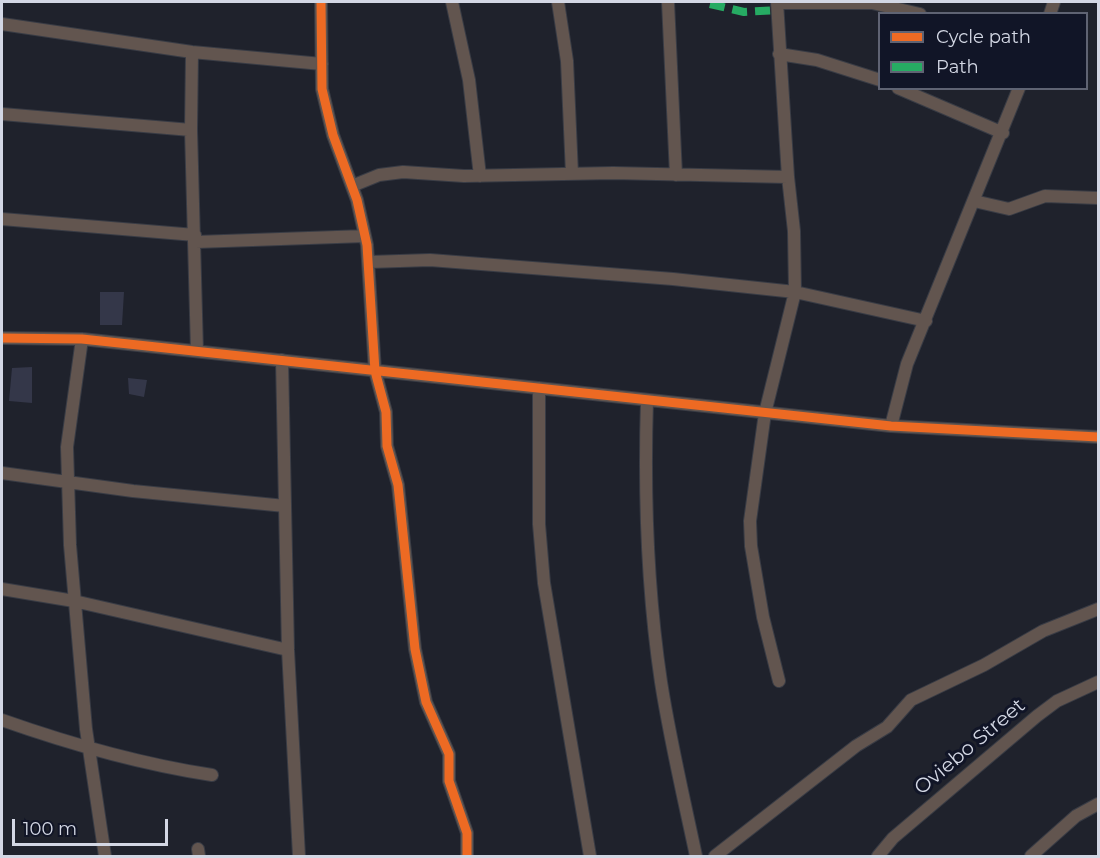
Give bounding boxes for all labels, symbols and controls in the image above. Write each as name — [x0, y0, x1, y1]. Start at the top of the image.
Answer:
legend — [878, 12, 1088, 90]
text: Cycle path — [936, 26, 1031, 48]
text: Path — [936, 56, 979, 78]
street label: Oviebo Street — [910, 694, 1030, 800]
scale bar — [15, 807, 171, 845]
text: 100 m — [23, 818, 77, 840]

